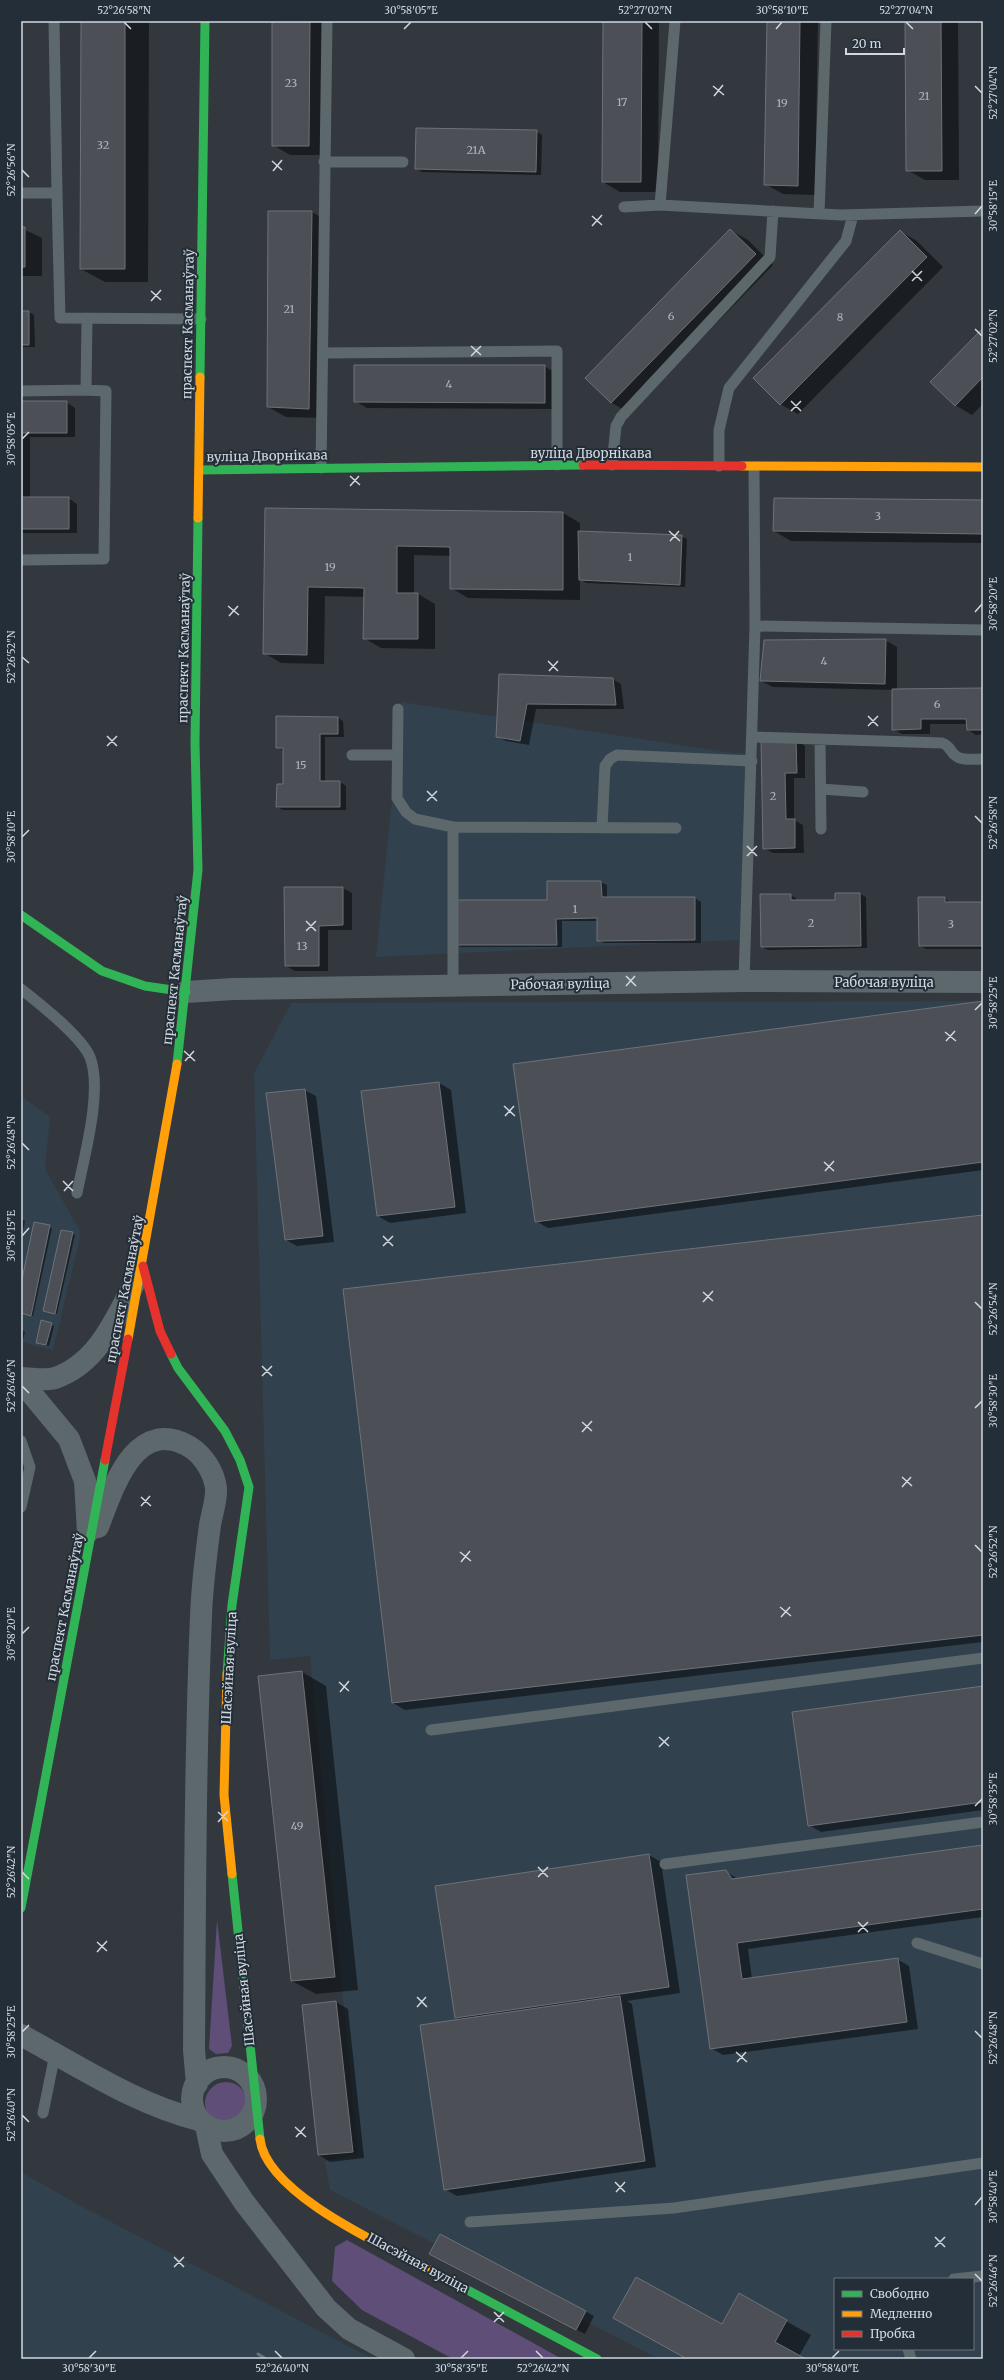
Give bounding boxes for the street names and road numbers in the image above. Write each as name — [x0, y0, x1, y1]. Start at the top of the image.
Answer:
street label: праспект Касманаўтаў — [178, 248, 198, 399]
street label: вуліца Дворнікава — [530, 445, 652, 462]
street label: вуліца Дворнікава — [206, 446, 328, 466]
street label: праспект Касманаўтаў — [174, 572, 194, 723]
street label: праспект Касманаўтаў — [159, 894, 191, 1046]
street label: Рабочая вуліца — [834, 974, 934, 991]
street label: Рабочая вуліца — [510, 975, 610, 993]
street label: праспект Касманаўтаў — [102, 1213, 148, 1364]
street label: праспект Касманаўтаў — [42, 1531, 88, 1682]
street label: Шасэйная вуліца — [218, 1611, 240, 1725]
street label: Шасэйная вуліца — [230, 1933, 258, 2047]
street label: Шасэйная вуліца — [364, 2229, 472, 2297]

